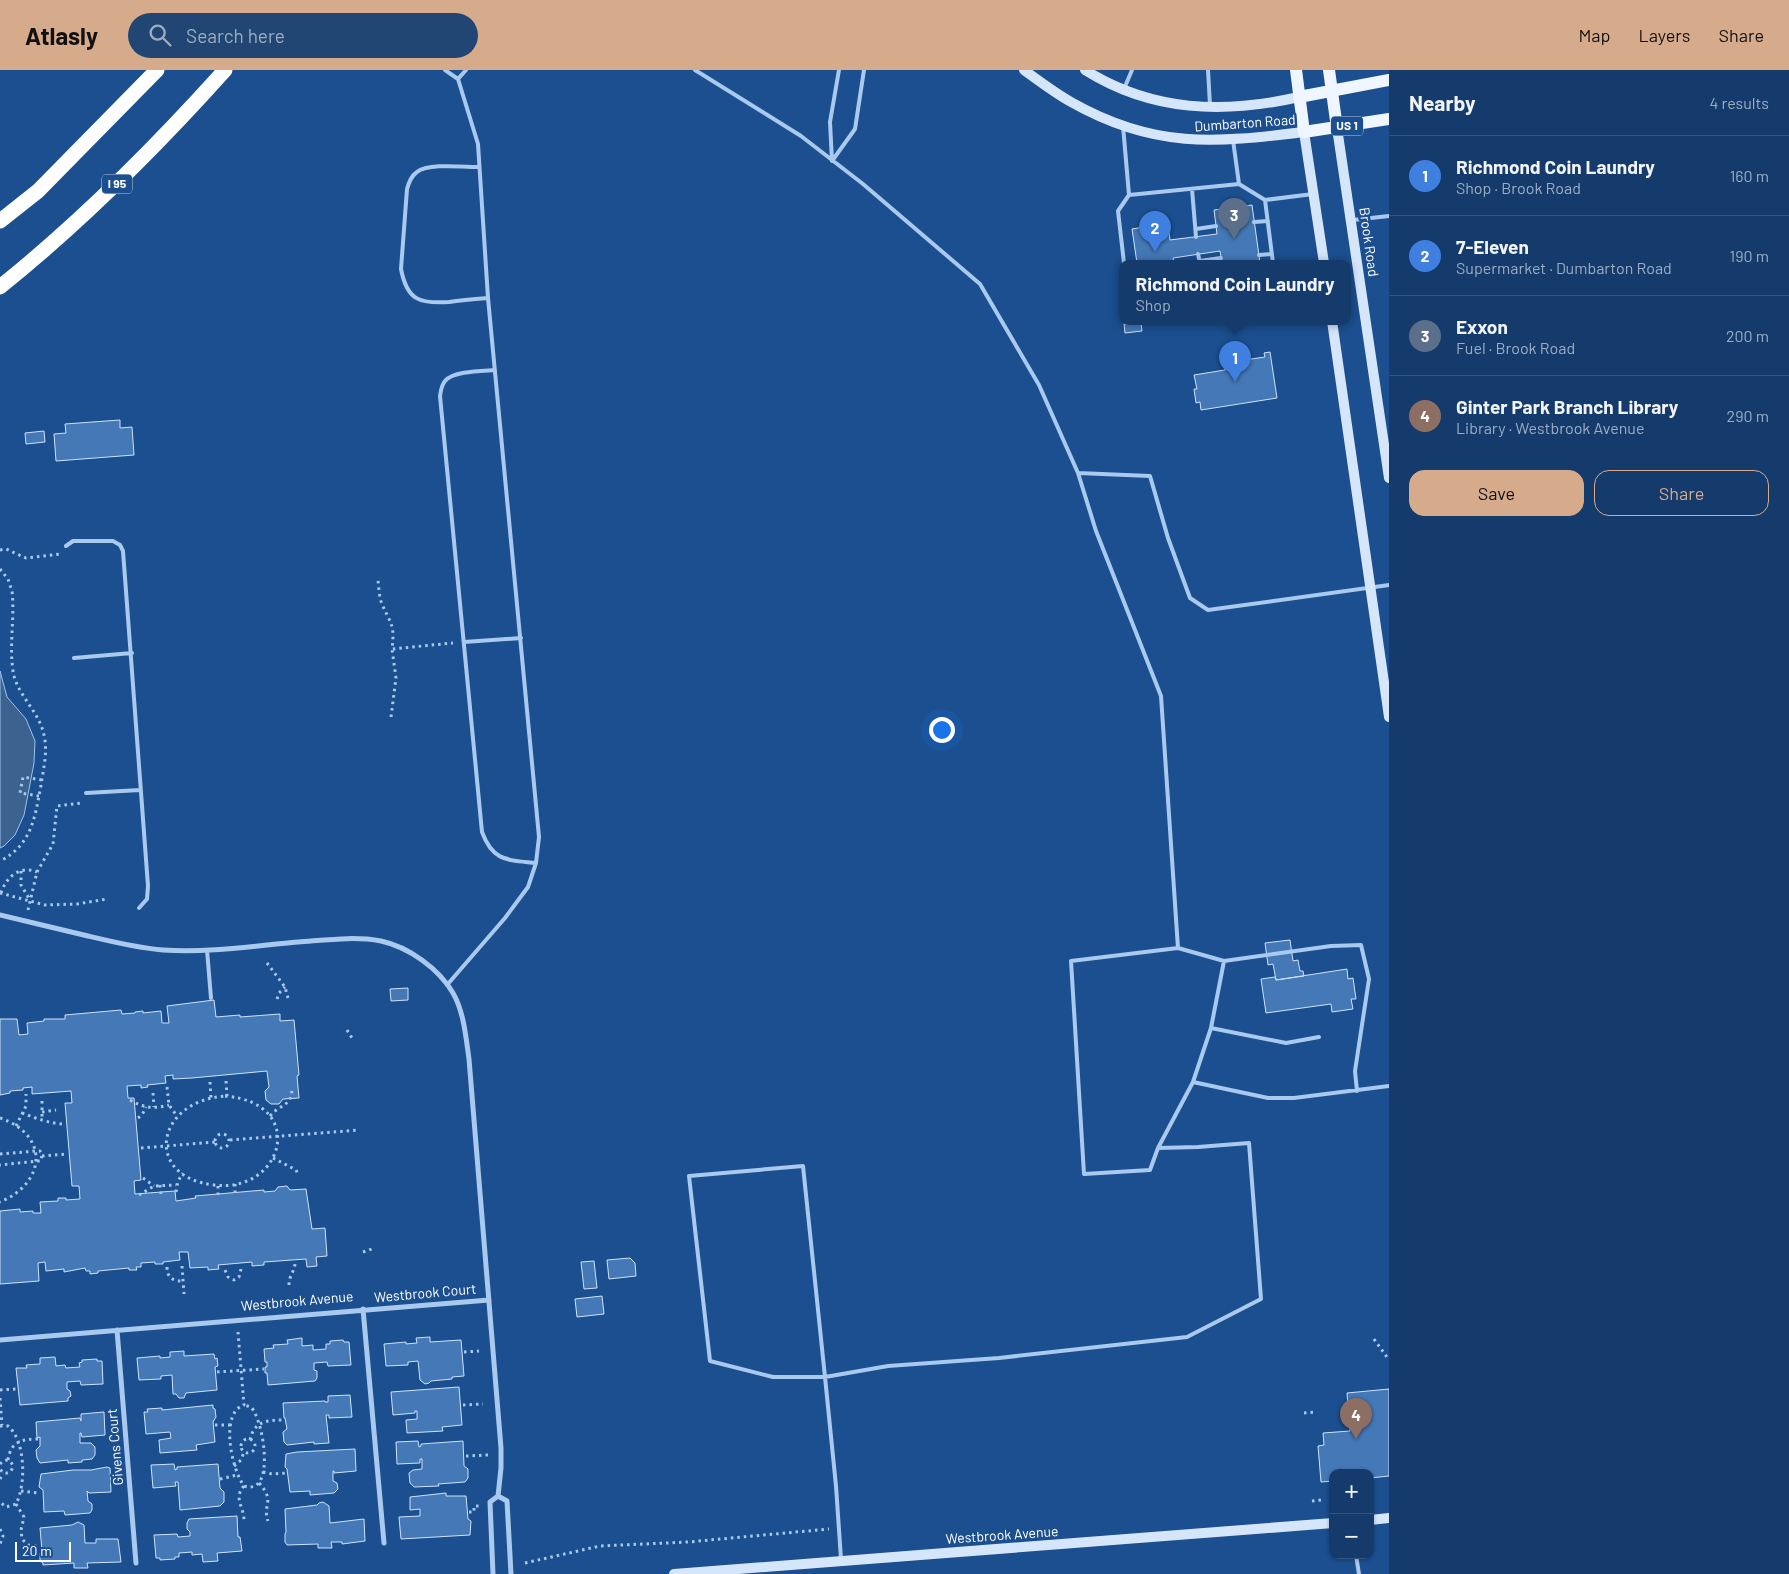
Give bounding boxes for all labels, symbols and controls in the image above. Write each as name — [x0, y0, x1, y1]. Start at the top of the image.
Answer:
search box — [128, 13, 478, 58]
text: Atlasly — [25, 21, 98, 50]
icon: search — [146, 21, 174, 49]
text: Search here — [186, 24, 285, 47]
text: Map — [1578, 24, 1610, 46]
text: Layers — [1638, 24, 1691, 46]
text: Share — [1719, 24, 1764, 46]
text: Nearby — [1409, 90, 1475, 115]
text: 4 results — [1709, 93, 1769, 112]
street label: Dumbarton Road — [1194, 110, 1296, 135]
road number: US 1 — [1331, 116, 1363, 136]
text: Richmond Coin Laundry — [1456, 155, 1655, 178]
text: 1 — [1422, 166, 1428, 185]
text: 160 m — [1730, 166, 1769, 185]
road number: I 95 — [102, 175, 132, 194]
text: Shop · Brook Road — [1456, 178, 1581, 197]
pin: 3 — [1218, 198, 1250, 239]
street label: Brook Road — [1356, 206, 1383, 278]
pin: 2 — [1139, 211, 1171, 252]
text: 7-Eleven — [1456, 235, 1529, 258]
text: 2 — [1421, 246, 1429, 265]
text: 190 m — [1730, 246, 1769, 265]
text: Supermarket · Dumbarton Road — [1456, 258, 1672, 277]
popup — [1119, 260, 1351, 325]
text: Richmond Coin Laundry — [1136, 272, 1334, 295]
text: Shop — [1136, 295, 1171, 314]
text: Exxon — [1456, 315, 1508, 338]
text: 3 — [1421, 326, 1429, 345]
text: 200 m — [1726, 326, 1769, 345]
text: Fuel · Brook Road — [1456, 338, 1575, 357]
pin: 1 — [1219, 341, 1251, 382]
text: Ginter Park Branch Library — [1456, 395, 1678, 418]
text: 4 — [1420, 406, 1430, 425]
text: 290 m — [1727, 406, 1769, 425]
text: Library · Westbrook Avenue — [1456, 418, 1644, 437]
button: Save — [1409, 470, 1584, 516]
button: Share — [1594, 470, 1769, 516]
your location — [929, 717, 955, 743]
street label: Westbrook Court — [373, 1280, 477, 1305]
street label: Westbrook Avenue — [240, 1287, 354, 1314]
pin: 4 — [1340, 1398, 1372, 1439]
street label: Givens Court — [103, 1408, 126, 1486]
map controls — [1329, 1469, 1374, 1559]
button: + — [1329, 1469, 1374, 1514]
button: − — [1329, 1514, 1374, 1559]
street label: Westbrook Avenue — [945, 1522, 1059, 1547]
scale bar — [15, 1539, 71, 1562]
text: 20 m — [22, 1542, 52, 1559]

